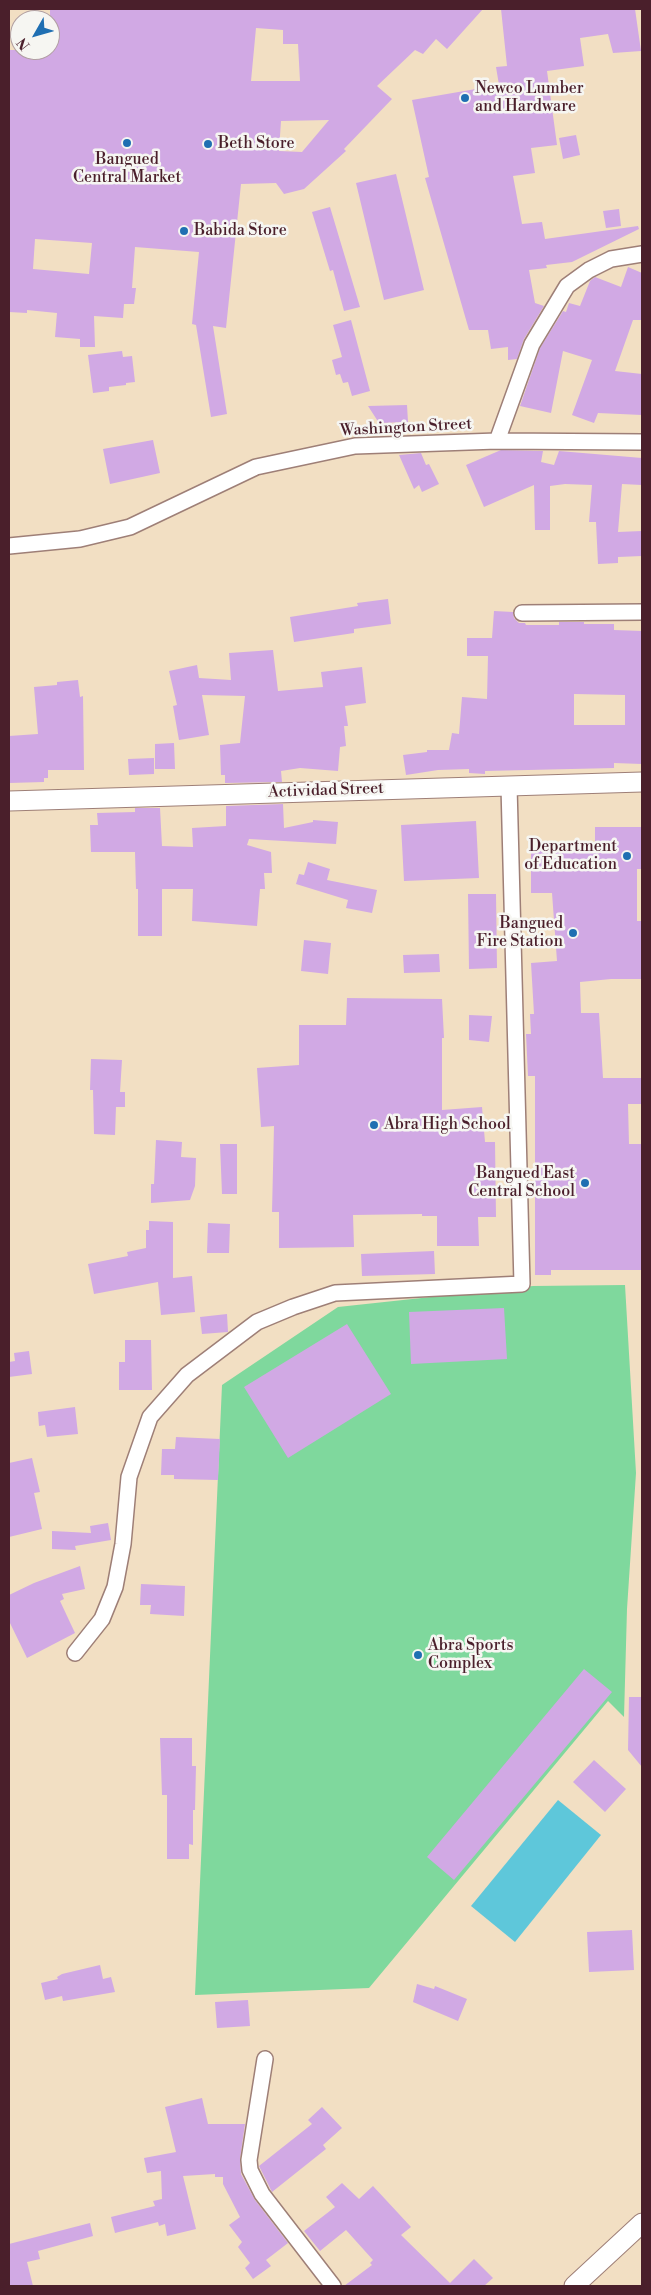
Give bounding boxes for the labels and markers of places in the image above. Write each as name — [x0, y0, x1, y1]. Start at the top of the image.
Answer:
place label: Newco Lumber and Hardware — [475, 79, 584, 117]
marker: Newco Lumber and Hardware — [459, 92, 471, 104]
place label: Beth Store — [218, 134, 295, 154]
marker: Bangued Central Market — [121, 137, 133, 149]
marker: Beth Store — [202, 138, 214, 150]
place label: Bangued Central Market — [73, 150, 181, 188]
place label: Babida Store — [194, 221, 287, 241]
marker: Babida Store — [178, 225, 190, 237]
place label: Department of Education — [524, 837, 617, 875]
marker: Department of Education — [621, 850, 633, 862]
place label: Bangued Fire Station — [477, 914, 563, 952]
marker: Bangued Fire Station — [567, 927, 579, 939]
place label: Abra High School — [384, 1115, 511, 1135]
marker: Abra High School — [368, 1119, 380, 1131]
place label: Bangued East Central School — [468, 1164, 575, 1202]
marker: Bangued East Central School — [579, 1177, 591, 1189]
place label: Abra Sports Complex — [428, 1636, 514, 1674]
marker: Abra Sports Complex — [412, 1649, 424, 1661]

